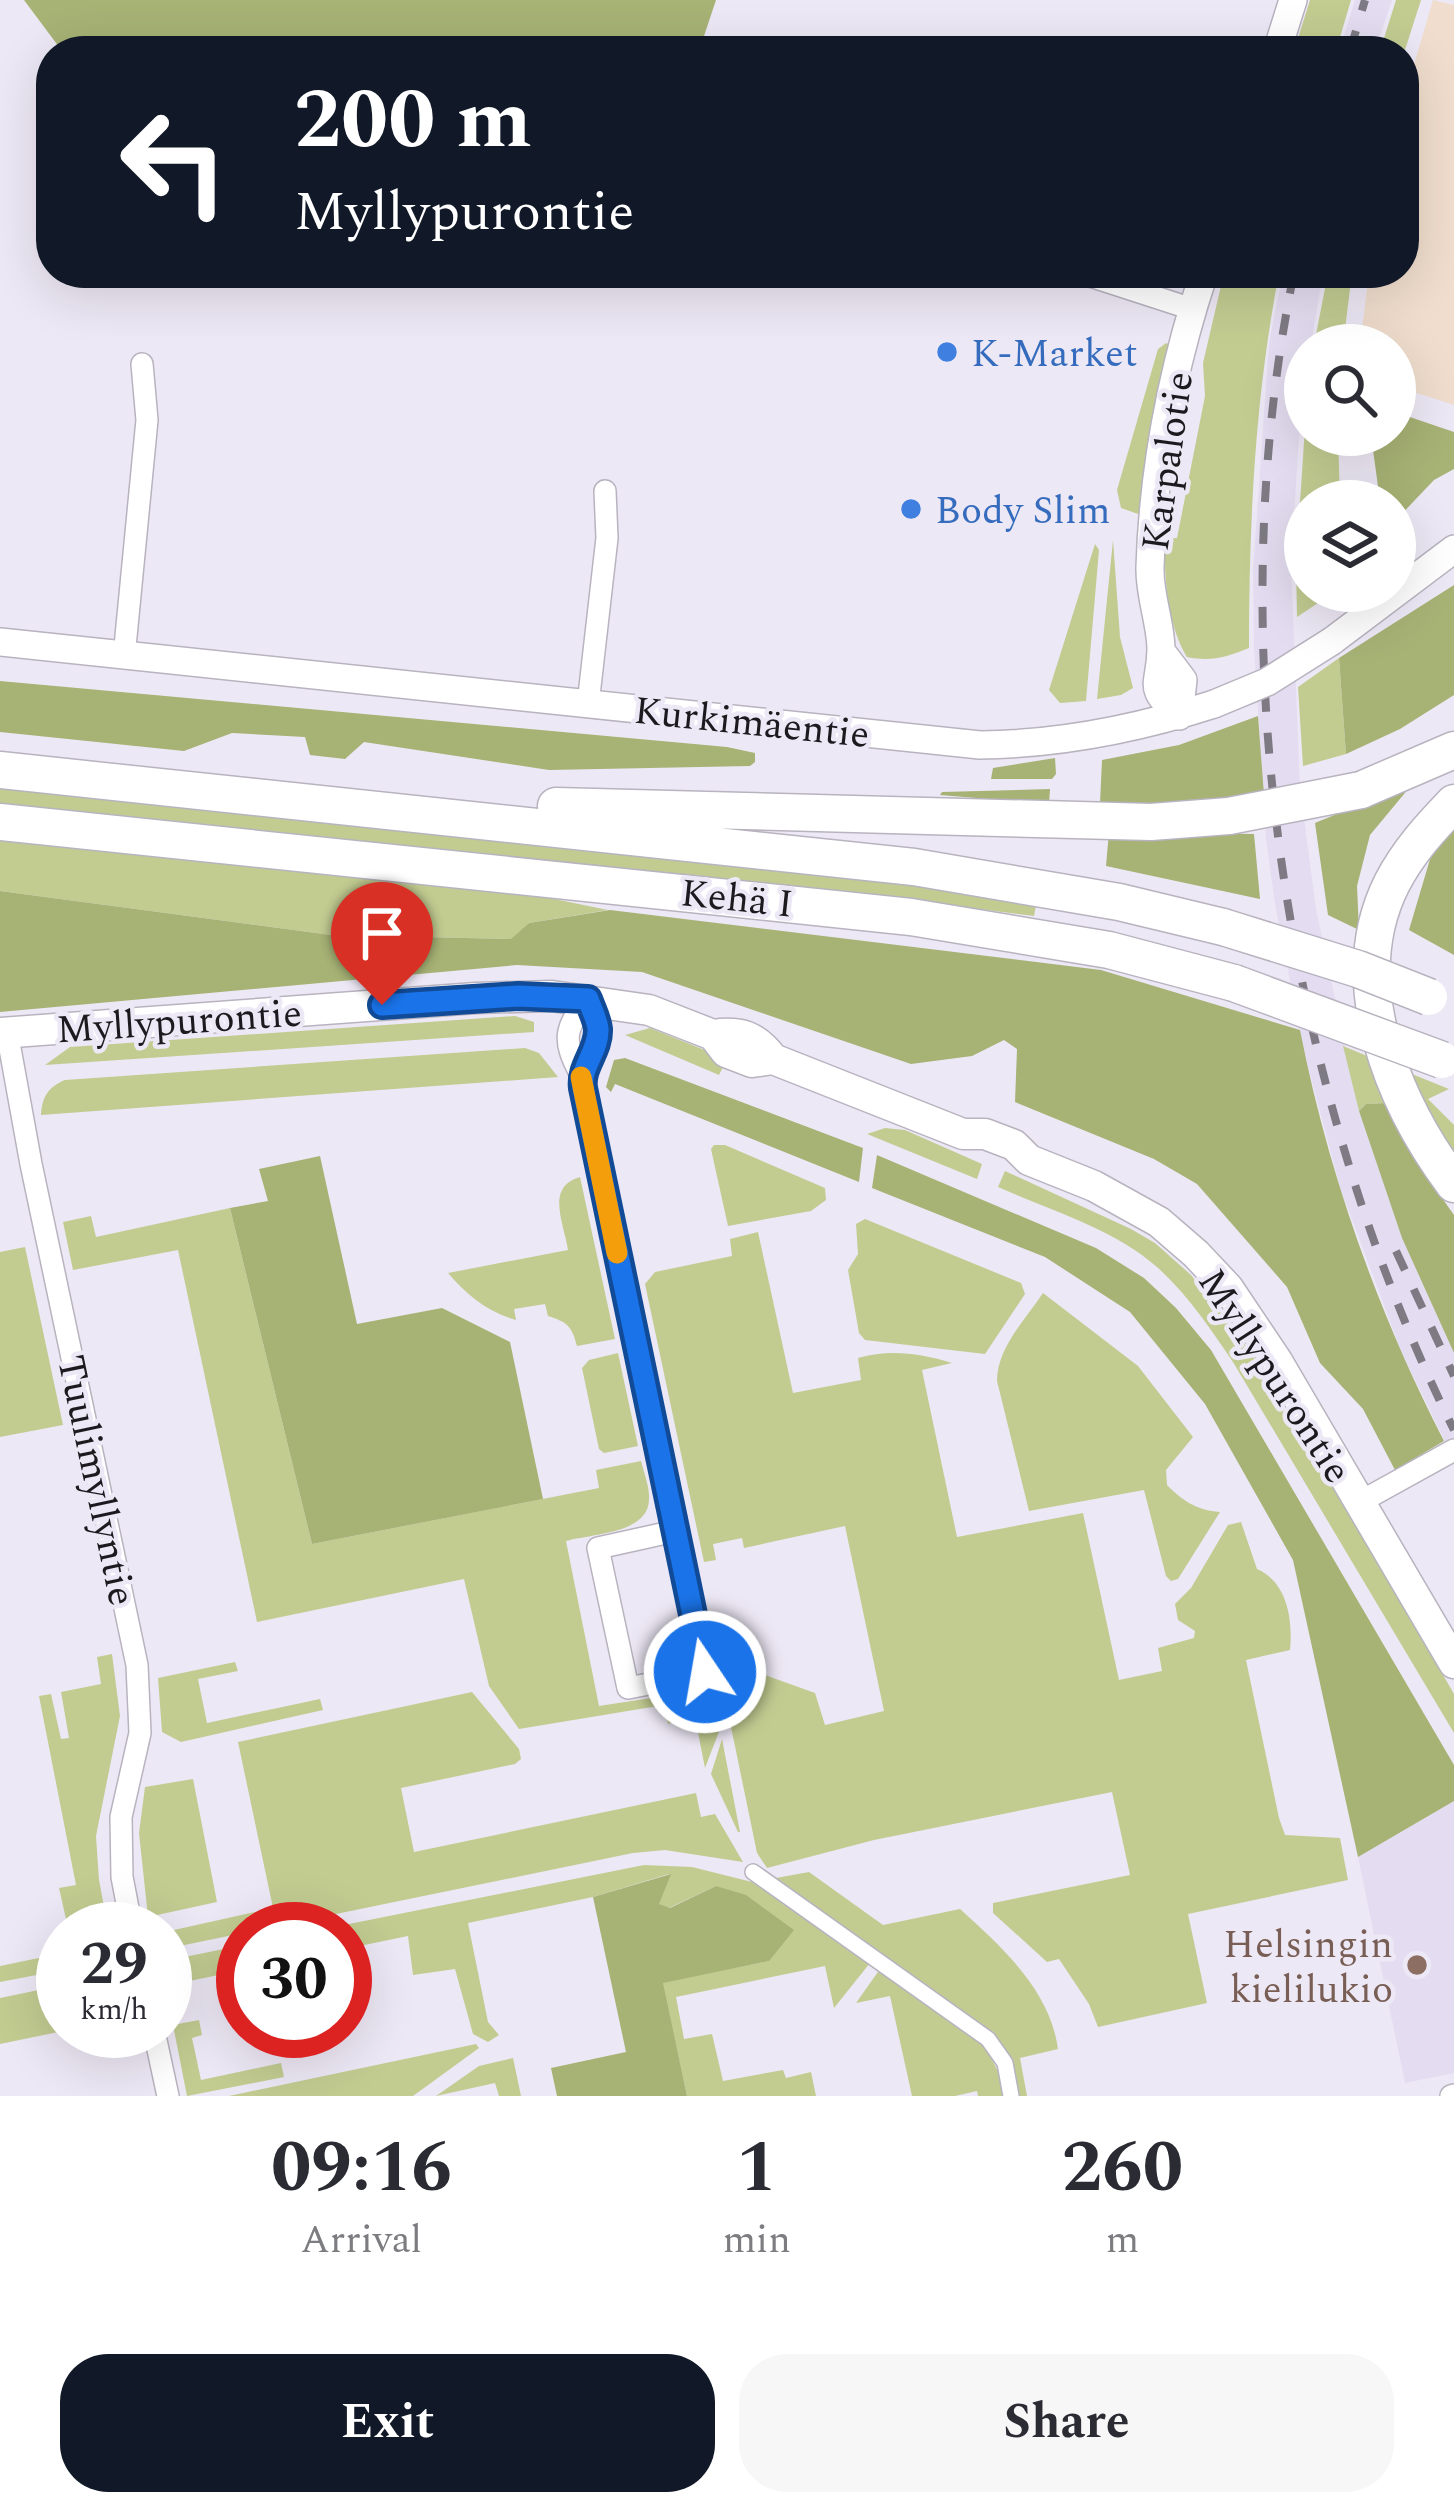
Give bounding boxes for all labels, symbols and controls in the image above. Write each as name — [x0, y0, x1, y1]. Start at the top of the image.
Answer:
text: 200 m — [294, 57, 532, 185]
icon: left — [96, 84, 252, 240]
text: Myllypurontie — [294, 172, 634, 254]
map controls — [1284, 324, 1416, 612]
button: search — [1284, 324, 1416, 456]
place label: K-Market — [971, 325, 1138, 384]
marker: K-Market — [934, 339, 960, 365]
street label: Karpalotie — [1127, 368, 1210, 555]
button: layers — [1284, 480, 1416, 612]
place label: Body Slim — [935, 482, 1111, 541]
marker: Body Slim — [898, 496, 924, 522]
street label: Kurkimäentie — [631, 682, 872, 765]
street label: Kehä I — [678, 864, 796, 935]
pin — [331, 882, 433, 1005]
icon: arrive — [349, 900, 415, 966]
street label: Myllypurontie — [54, 984, 304, 1060]
street label: Myllypurontie — [1182, 1257, 1366, 1496]
street label: Tuulimyllyntie — [40, 1350, 151, 1611]
position arrow — [642, 1609, 768, 1735]
speed limit sign: 30 — [216, 1902, 372, 2058]
place label: Helsingin kielilukio — [1223, 1916, 1393, 2020]
text: 29 — [80, 1919, 148, 2011]
marker: Helsingin kielilukio — [1404, 1952, 1430, 1978]
text: km/h — [80, 1987, 148, 2033]
text: 09:16 — [271, 2114, 452, 2223]
text: 1 — [737, 2114, 777, 2223]
text: 260 — [1062, 2114, 1183, 2223]
text: Arrival — [301, 2211, 422, 2270]
text: min — [723, 2211, 791, 2270]
text: m — [1106, 2211, 1139, 2270]
button: Exit — [60, 2354, 715, 2492]
button: Share — [739, 2354, 1394, 2492]

